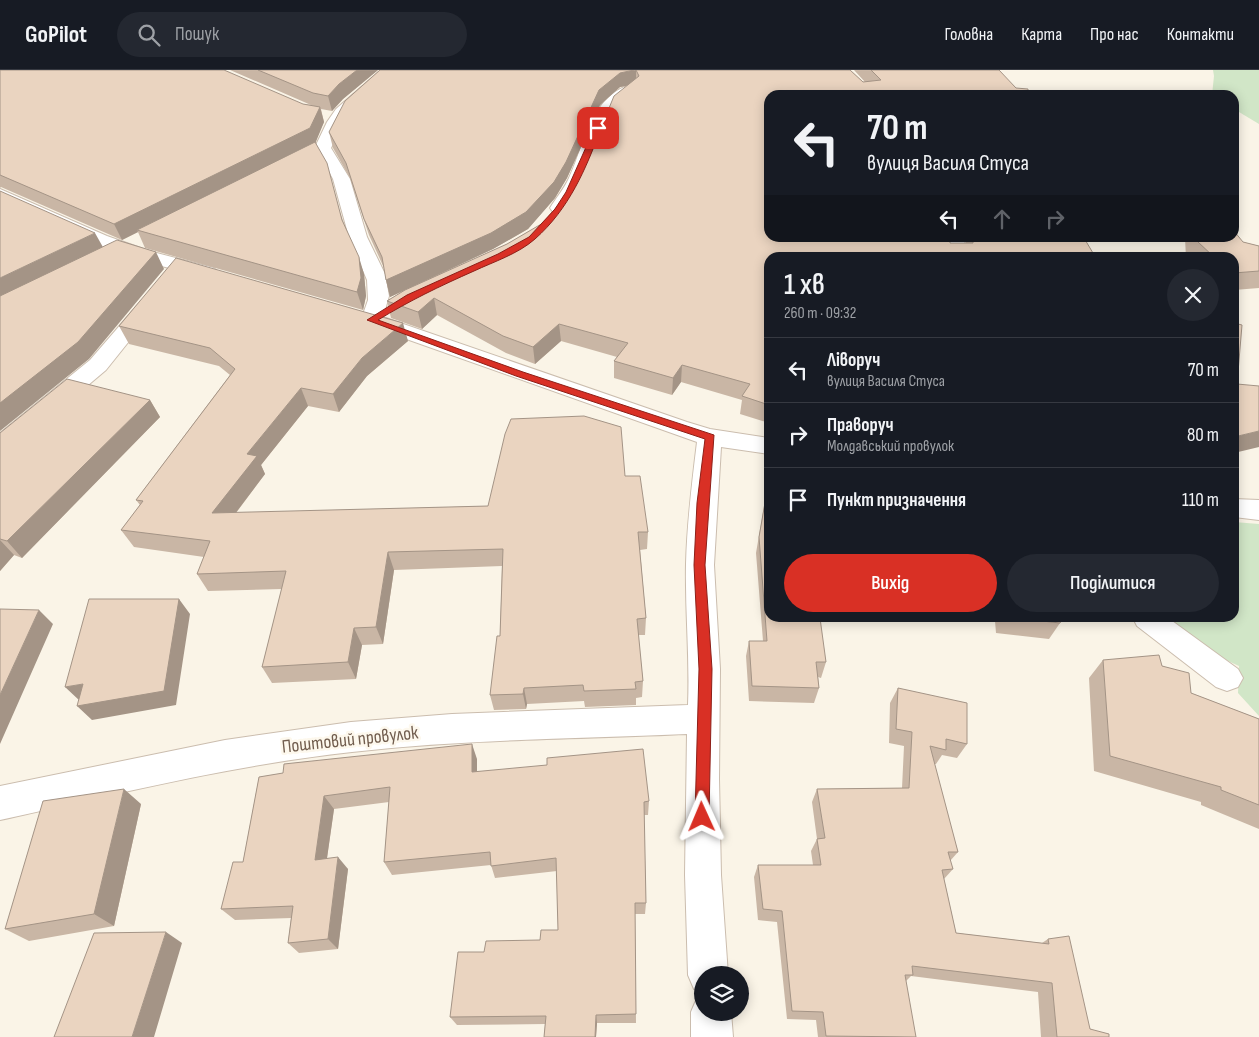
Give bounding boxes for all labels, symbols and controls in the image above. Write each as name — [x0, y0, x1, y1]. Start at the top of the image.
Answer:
search box — [117, 12, 467, 57]
text: GoPilot — [25, 20, 87, 49]
icon: search — [135, 21, 163, 49]
text: Пошук — [175, 23, 219, 46]
text: Головна — [945, 24, 993, 45]
text: Карта — [1021, 24, 1062, 45]
text: Про нас — [1090, 24, 1139, 45]
text: Контакти — [1167, 24, 1234, 45]
pin — [577, 107, 619, 149]
text: 70 m — [867, 107, 927, 150]
icon: left — [784, 110, 849, 175]
icon: arrive — [584, 114, 612, 142]
text: вулиця Василя Стуса — [867, 150, 1029, 177]
icon: left — [935, 205, 963, 233]
icon: ahead — [988, 205, 1016, 233]
icon: right — [1041, 205, 1069, 233]
text: 1 хв — [784, 267, 825, 303]
button: close — [1167, 269, 1219, 321]
text: 260 m · 09:32 — [784, 304, 856, 323]
text: Ліворуч — [827, 349, 880, 372]
icon: left — [784, 356, 812, 384]
text: 70 m — [1188, 359, 1219, 382]
text: вулиця Василя Стуса — [827, 372, 945, 391]
text: Праворуч — [827, 414, 894, 437]
icon: right — [784, 421, 812, 449]
text: 80 m — [1187, 424, 1219, 447]
text: Молдавський провулок — [827, 437, 954, 456]
icon: arrive — [784, 486, 812, 514]
text: Пункт призначення — [827, 489, 966, 512]
text: 110 m — [1182, 489, 1219, 512]
button: Вихід — [784, 554, 997, 612]
button: Поділитися — [1007, 554, 1219, 612]
street label: Поштовий провулок — [281, 721, 420, 759]
position arrow — [675, 790, 727, 842]
map controls — [694, 966, 749, 1021]
button: layers — [694, 966, 749, 1021]

